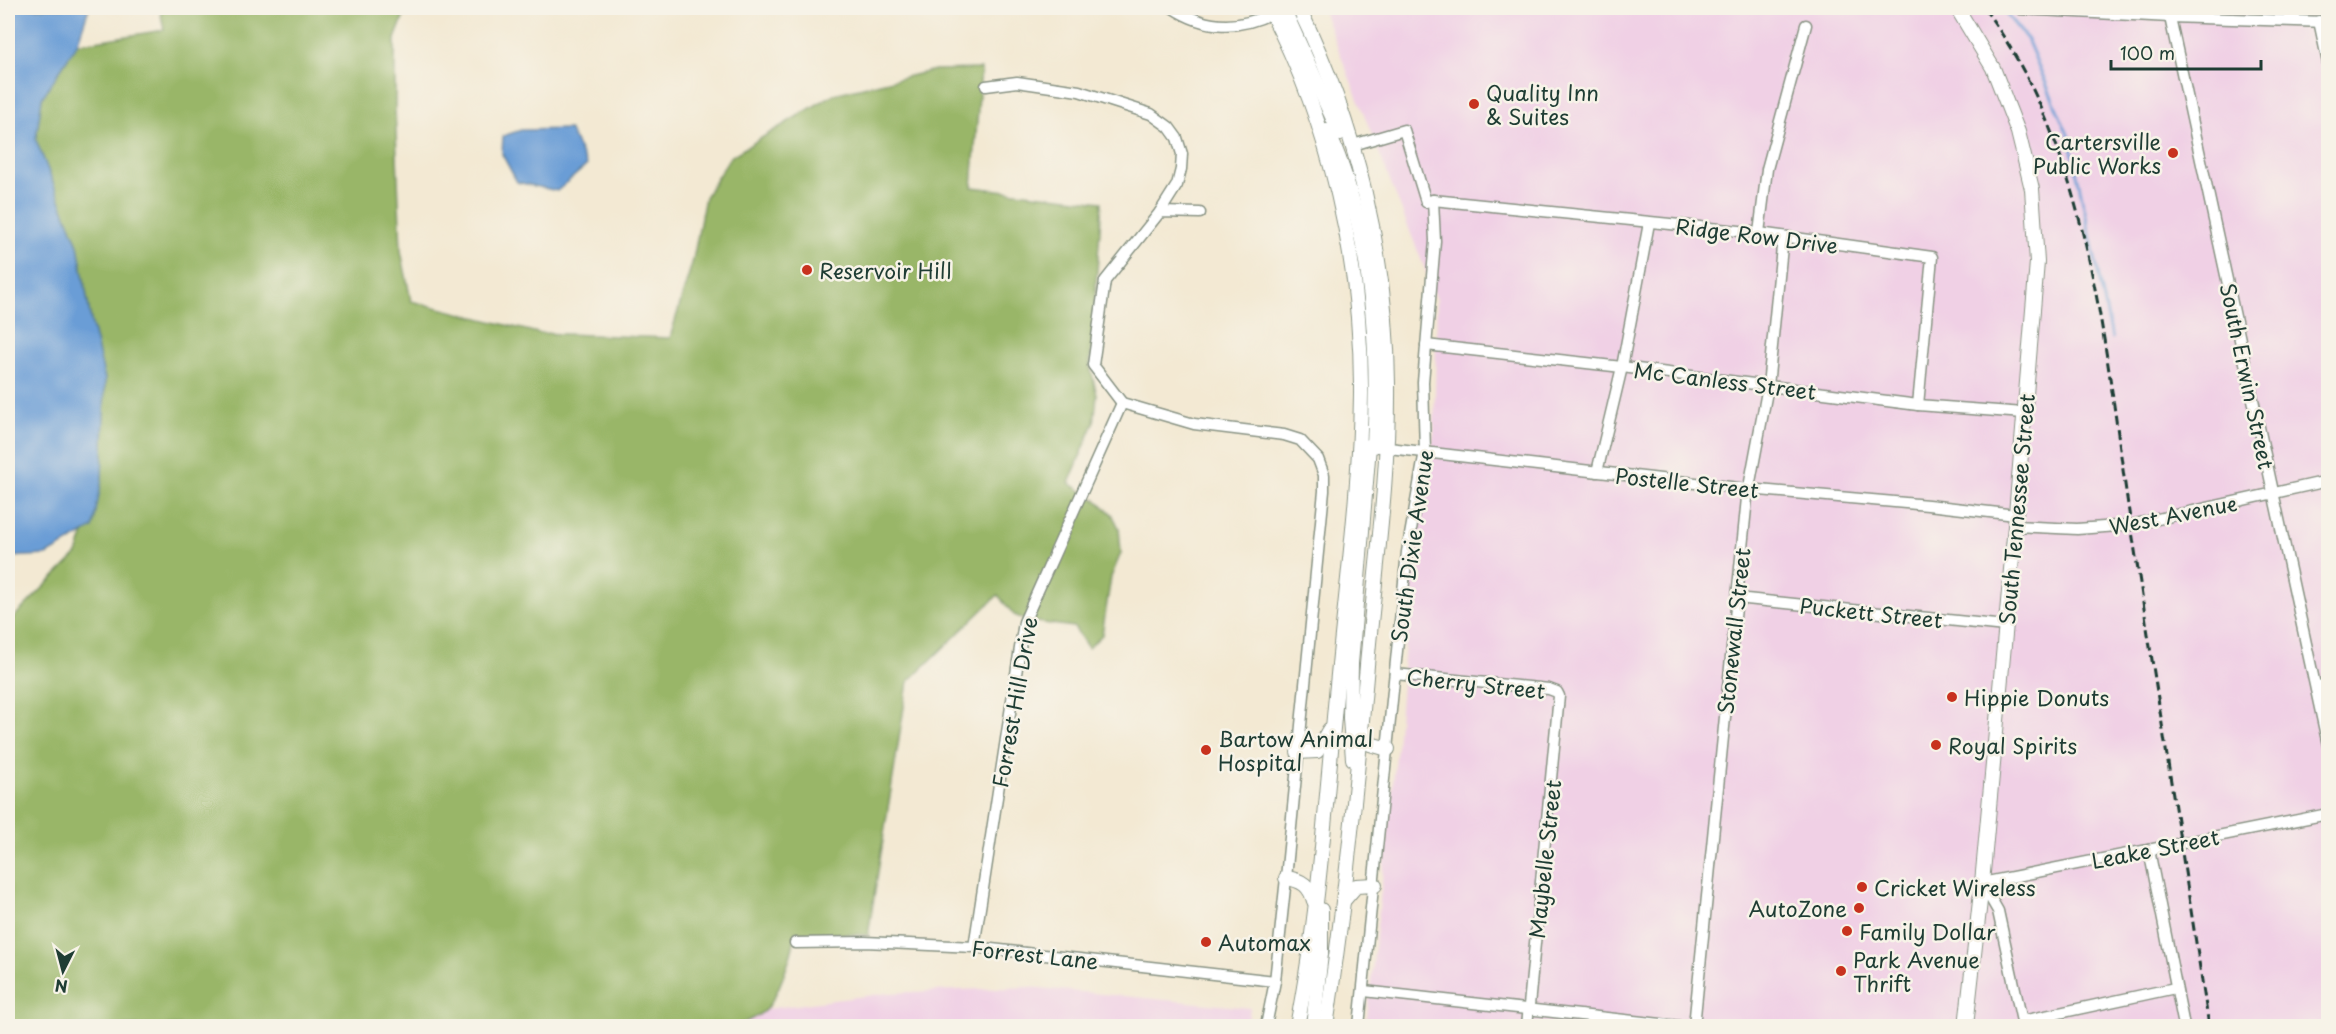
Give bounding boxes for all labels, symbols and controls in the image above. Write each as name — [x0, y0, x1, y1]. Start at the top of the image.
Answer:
scale bar — [2111, 33, 2261, 71]
text: 100 m — [2120, 39, 2175, 66]
place label: Quality Inn & Suites — [1486, 76, 1599, 132]
marker: Quality Inn & Suites — [1467, 97, 1481, 111]
place label: Cartersville Public Works — [2033, 125, 2161, 181]
marker: Cartersville Public Works — [2166, 146, 2180, 160]
street label: Ridge Row Drive — [1674, 209, 1840, 261]
place label: Reservoir Hill — [819, 254, 952, 286]
marker: Reservoir Hill — [800, 263, 814, 277]
street label: South Erwin Street — [2213, 280, 2283, 472]
street label: Mc Canless Street — [1632, 353, 1818, 407]
street label: South Tennessee Street — [1990, 392, 2042, 626]
street label: South Dixie Avenue — [1382, 448, 1440, 644]
street label: Postelle Street — [1614, 459, 1760, 505]
street label: West Avenue — [2106, 486, 2240, 542]
street label: Stonewall Street — [1708, 546, 1758, 716]
street label: Puckett Street — [1798, 589, 1944, 635]
street label: Forrest Hill Drive — [983, 614, 1045, 790]
street label: Cherry Street — [1405, 660, 1547, 706]
place label: Hippie Donuts — [1964, 681, 2109, 713]
marker: Hippie Donuts — [1945, 690, 1959, 704]
place label: Bartow Animal Hospital — [1218, 722, 1373, 778]
place label: Royal Spirits — [1948, 729, 2077, 761]
marker: Royal Spirits — [1929, 738, 1943, 752]
marker: Bartow Animal Hospital — [1199, 743, 1213, 757]
street label: Maybelle Street — [1520, 778, 1568, 940]
street label: Leake Street — [2088, 820, 2222, 876]
place label: Cricket Wireless — [1874, 871, 2036, 903]
marker: Cricket Wireless — [1855, 880, 1869, 894]
place label: AutoZone — [1748, 892, 1847, 924]
marker: AutoZone — [1852, 901, 1866, 915]
place label: Family Dollar — [1859, 915, 1996, 947]
marker: Family Dollar — [1840, 924, 1854, 938]
place label: Automax — [1218, 926, 1311, 958]
street label: Forrest Lane — [970, 931, 1100, 977]
marker: Automax — [1199, 935, 1213, 949]
north arrow — [33, 941, 93, 1001]
place label: Park Avenue Thrift — [1853, 943, 1980, 999]
marker: Park Avenue Thrift — [1834, 964, 1848, 978]
text: N — [54, 974, 69, 1000]

